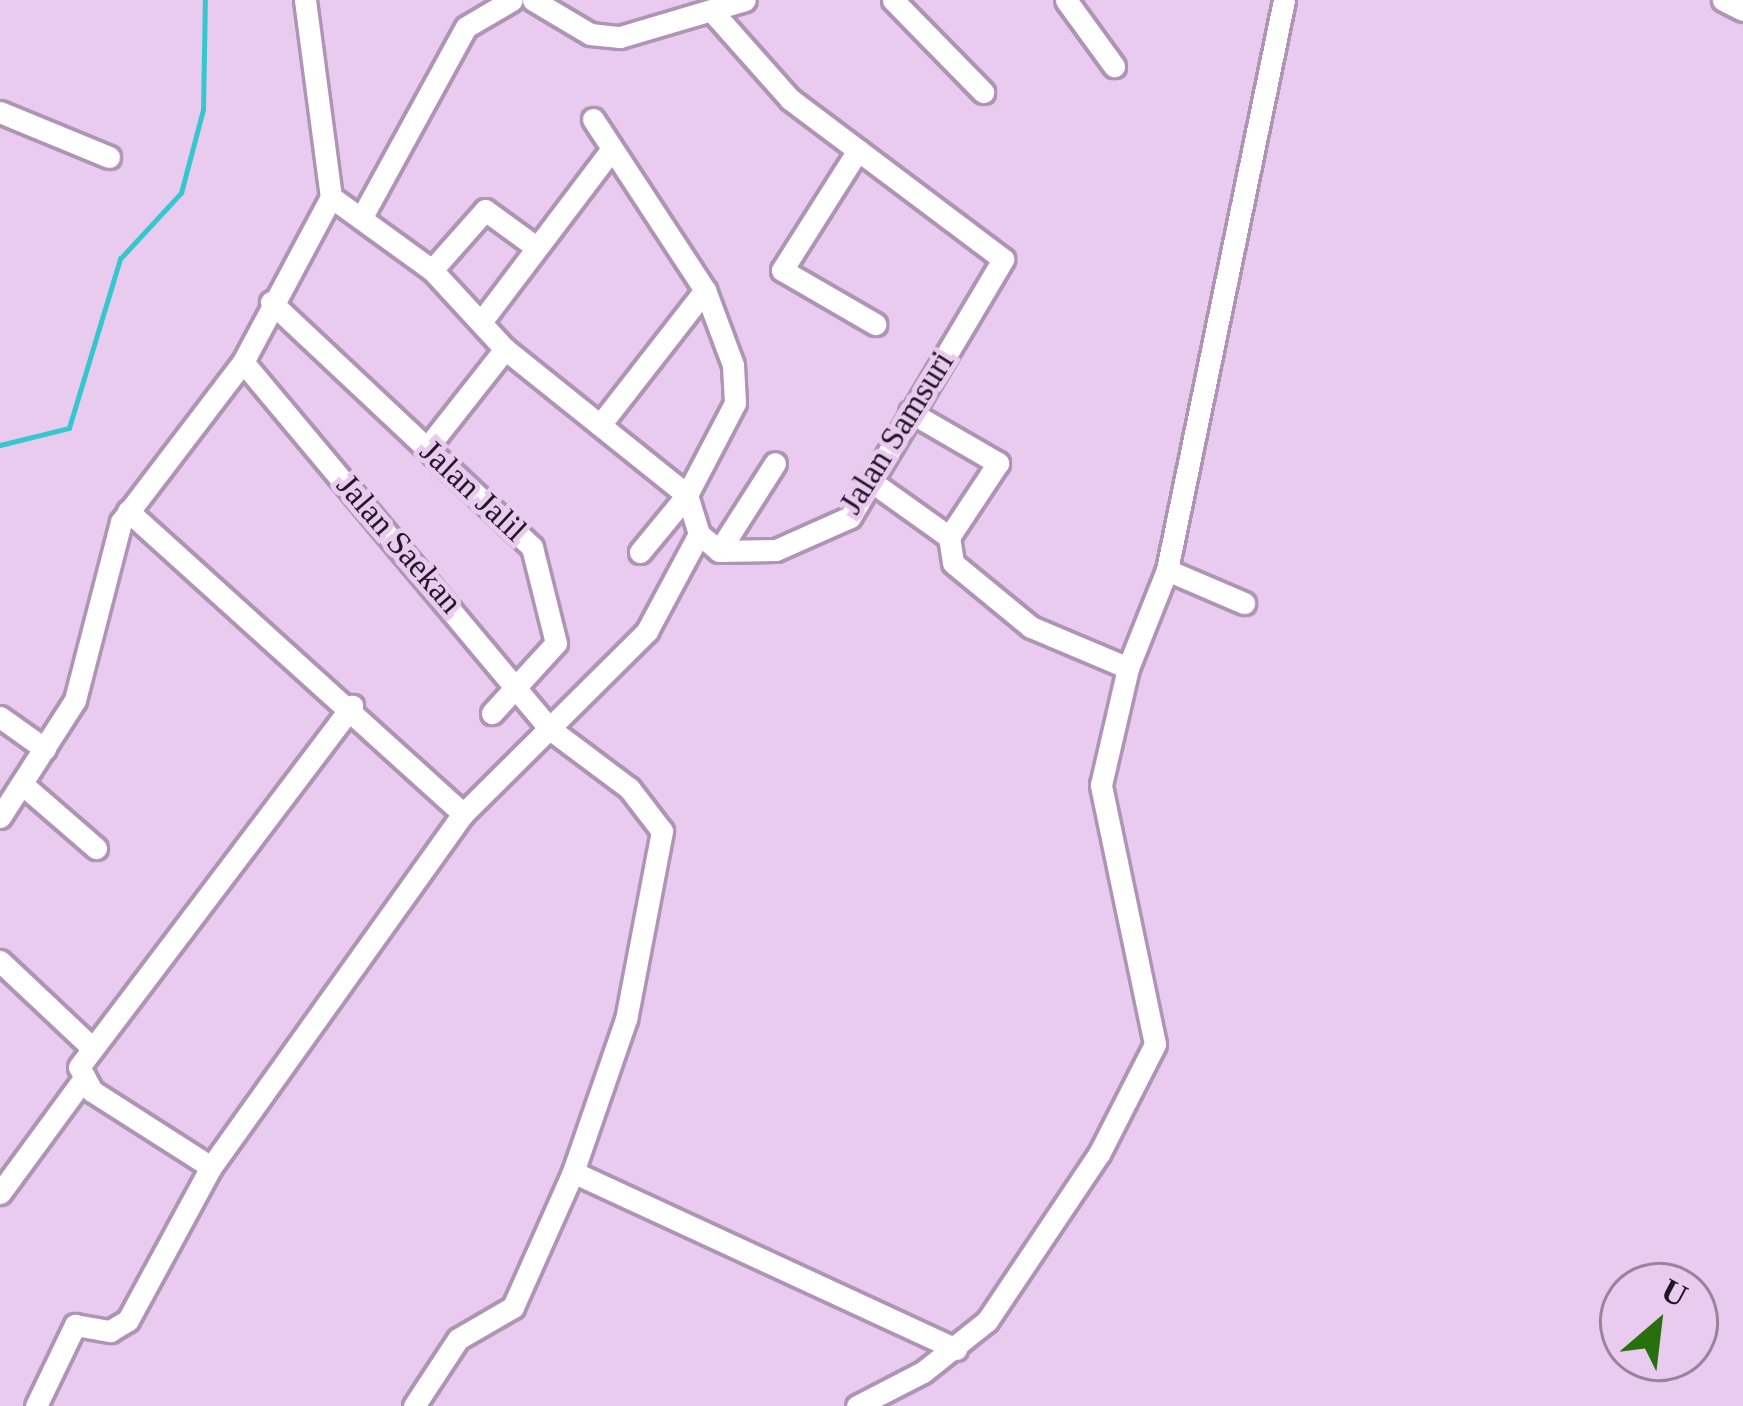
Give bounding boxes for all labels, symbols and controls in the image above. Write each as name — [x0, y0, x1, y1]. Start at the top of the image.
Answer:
street label: Jalan Samsuri — [831, 344, 963, 522]
street label: Jalan Jalil — [412, 432, 534, 550]
street label: Jalan Saekan — [328, 466, 470, 622]
north arrow — [1599, 1262, 1719, 1382]
text: U — [1656, 1271, 1693, 1314]

